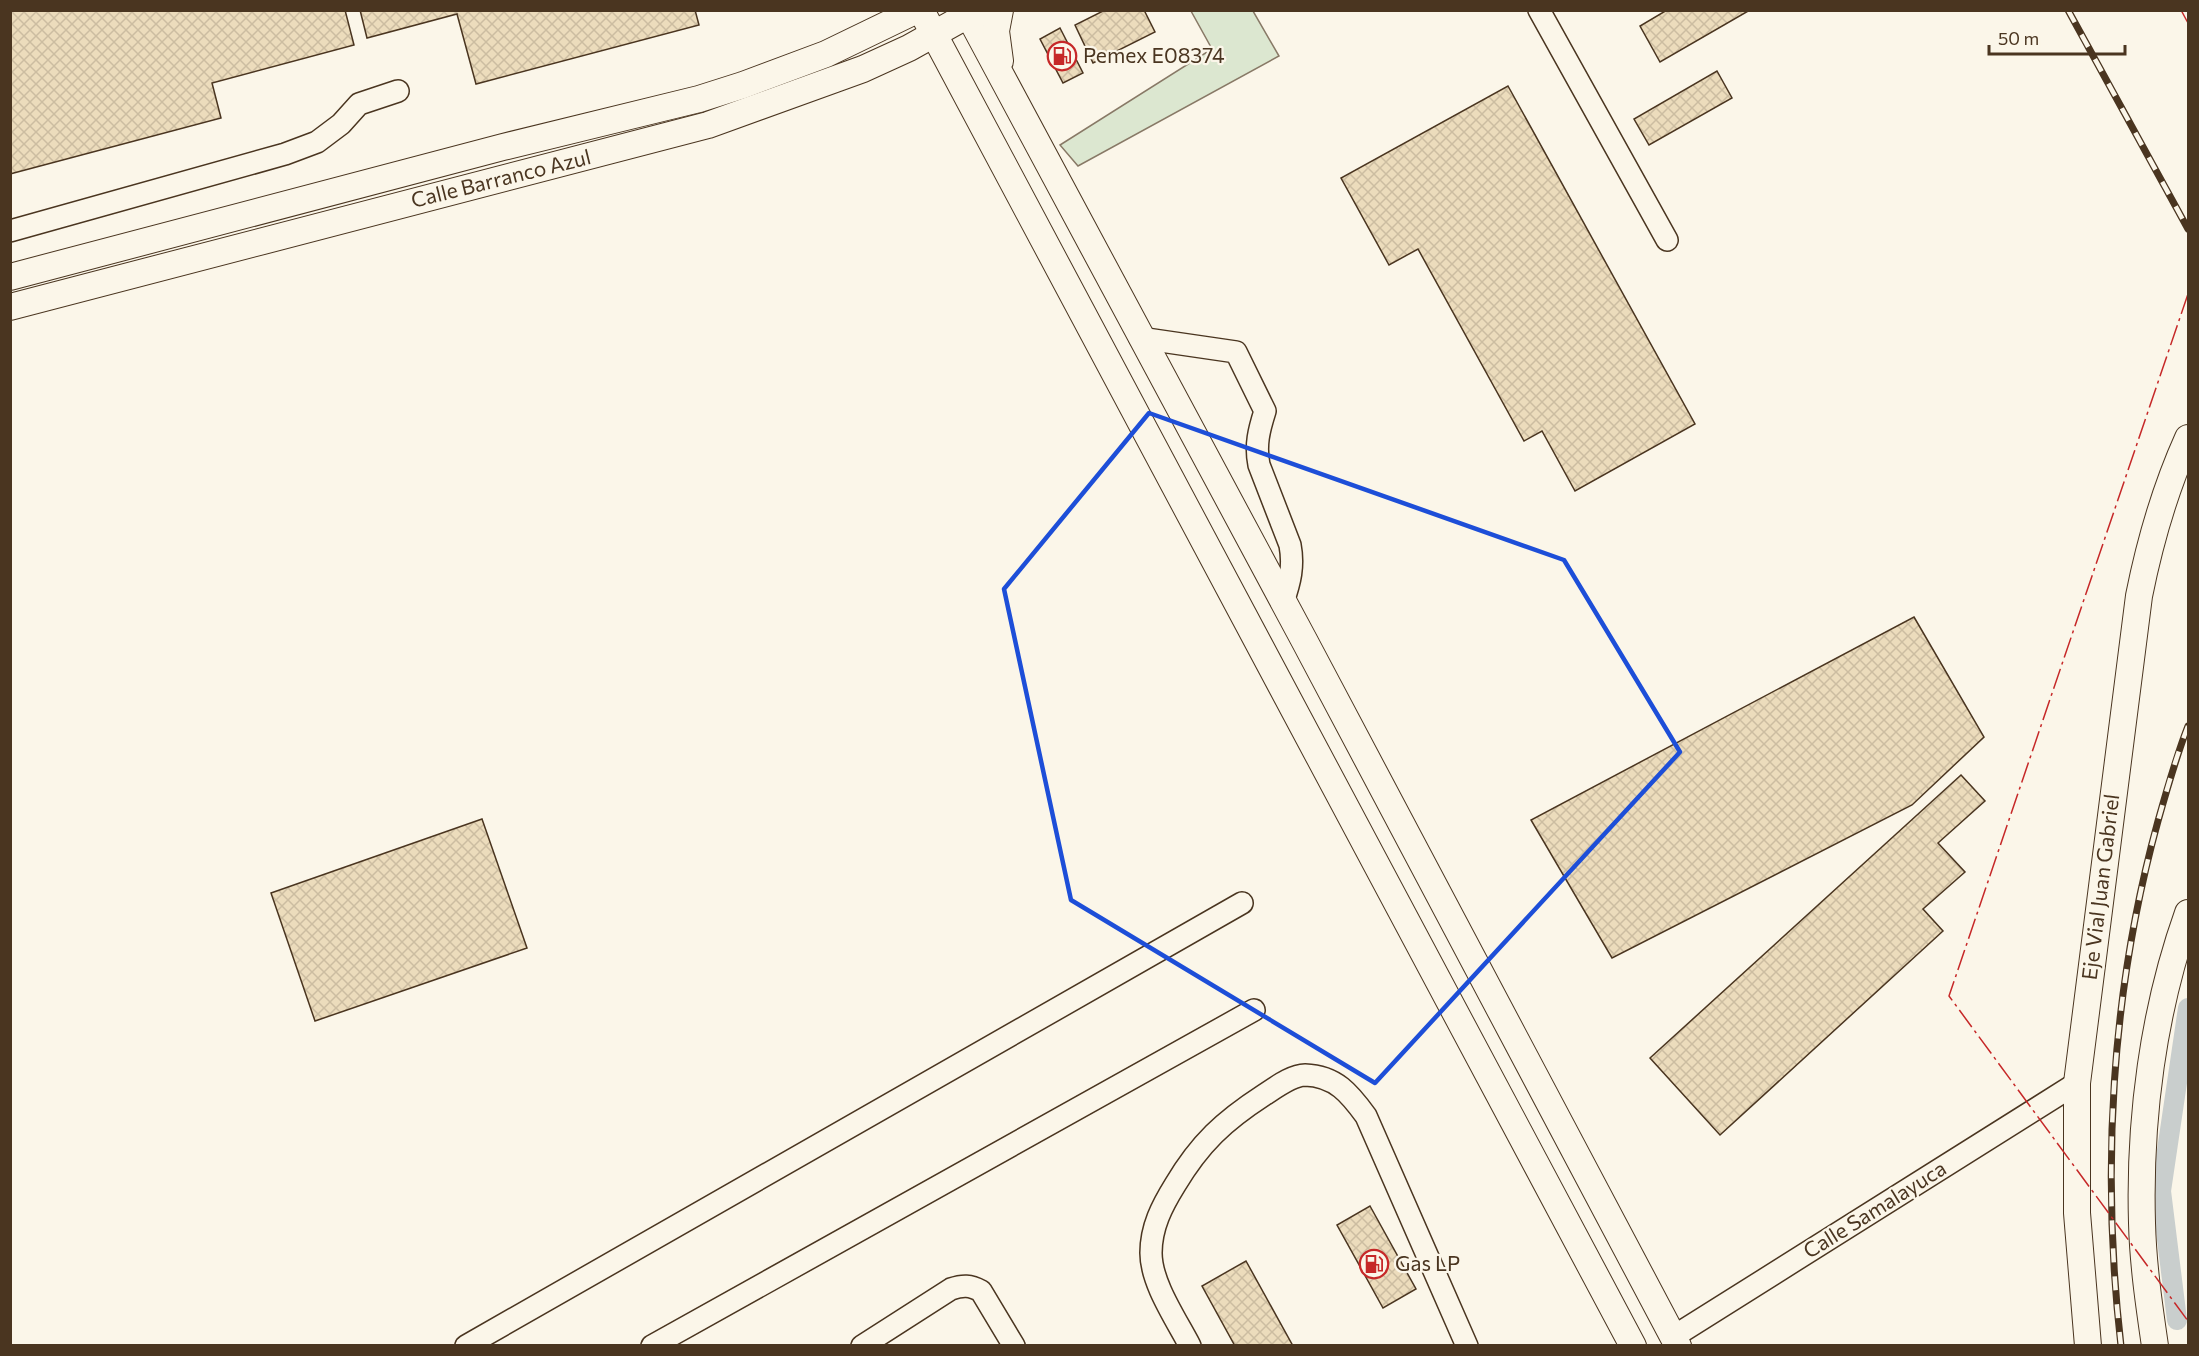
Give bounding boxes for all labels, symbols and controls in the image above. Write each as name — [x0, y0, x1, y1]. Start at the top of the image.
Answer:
scale bar — [1989, 18, 2126, 56]
text: 50 m — [1998, 27, 2039, 49]
fuel station icon: Pemex E08374 — [1046, 40, 1078, 72]
place label: Pemex E08374 — [1083, 42, 1225, 67]
street label: Calle Barranco Azul — [408, 143, 593, 212]
street label: Eje Vial Juan Gabriel — [2076, 793, 2123, 981]
street label: Calle Samalayuca — [1798, 1155, 1950, 1263]
fuel station icon: Gas LP — [1358, 1248, 1390, 1280]
place label: Gas LP — [1395, 1250, 1460, 1275]

